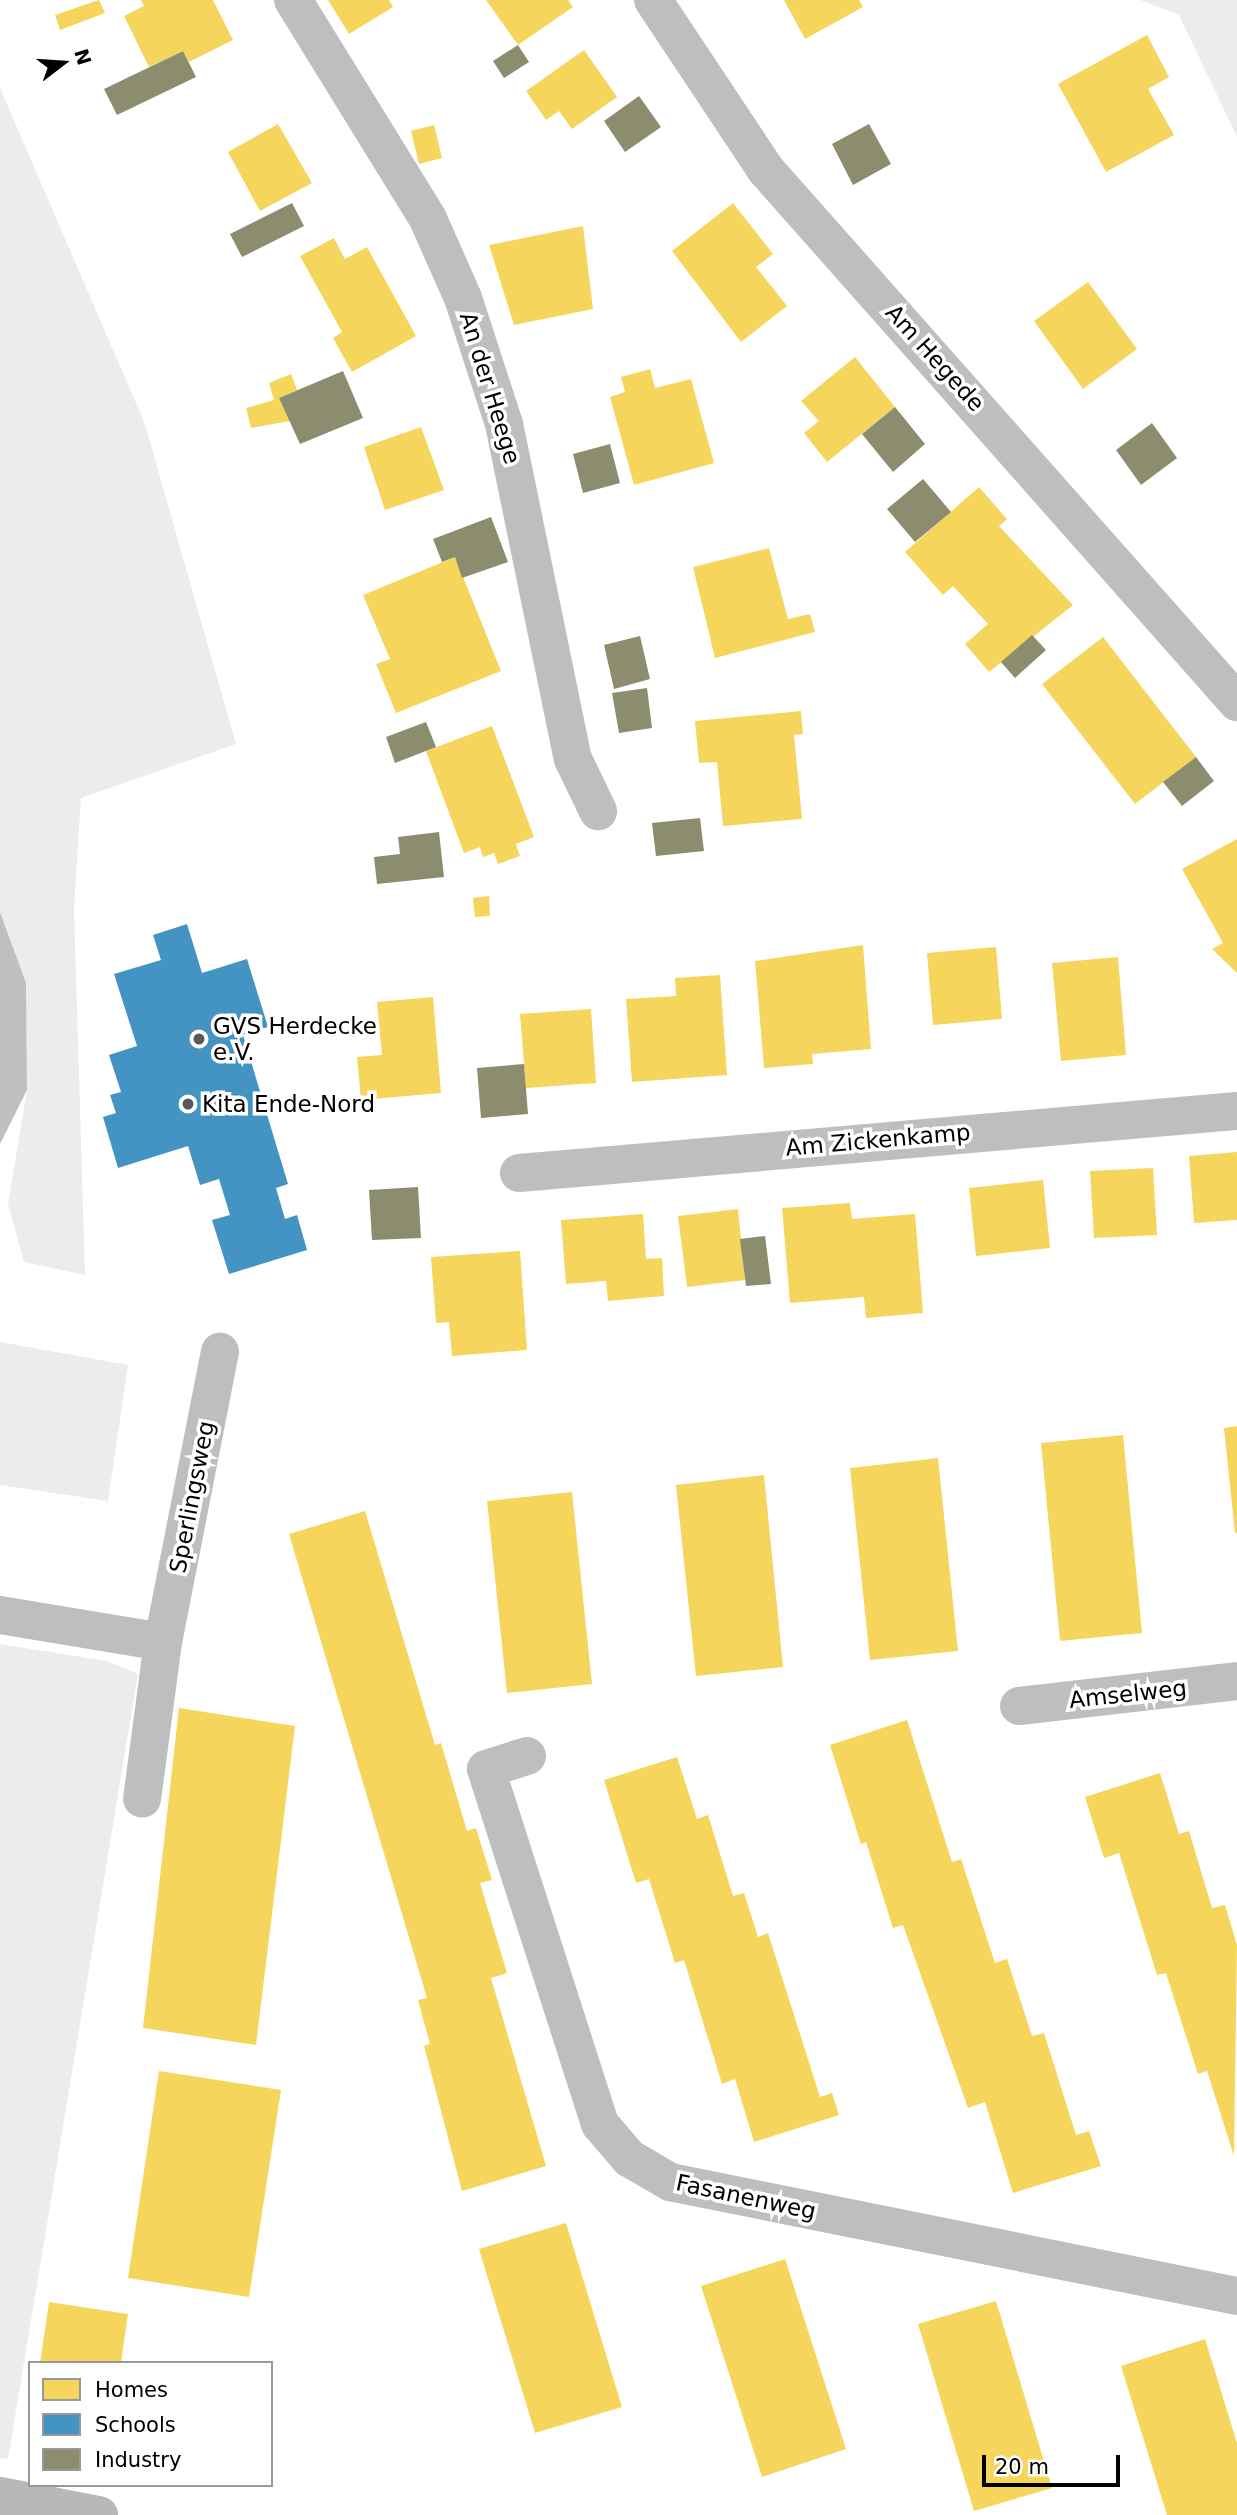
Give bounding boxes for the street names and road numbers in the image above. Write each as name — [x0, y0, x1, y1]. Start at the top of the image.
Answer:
street label: Am Hegede — [880, 299, 990, 417]
street label: An der Heege — [454, 309, 526, 467]
street label: Am Zickenkamp — [784, 1118, 972, 1162]
street label: Sperlingsweg — [164, 1419, 220, 1575]
street label: Amselweg — [1068, 1674, 1188, 1714]
street label: Fasanenweg — [674, 2169, 818, 2225]

